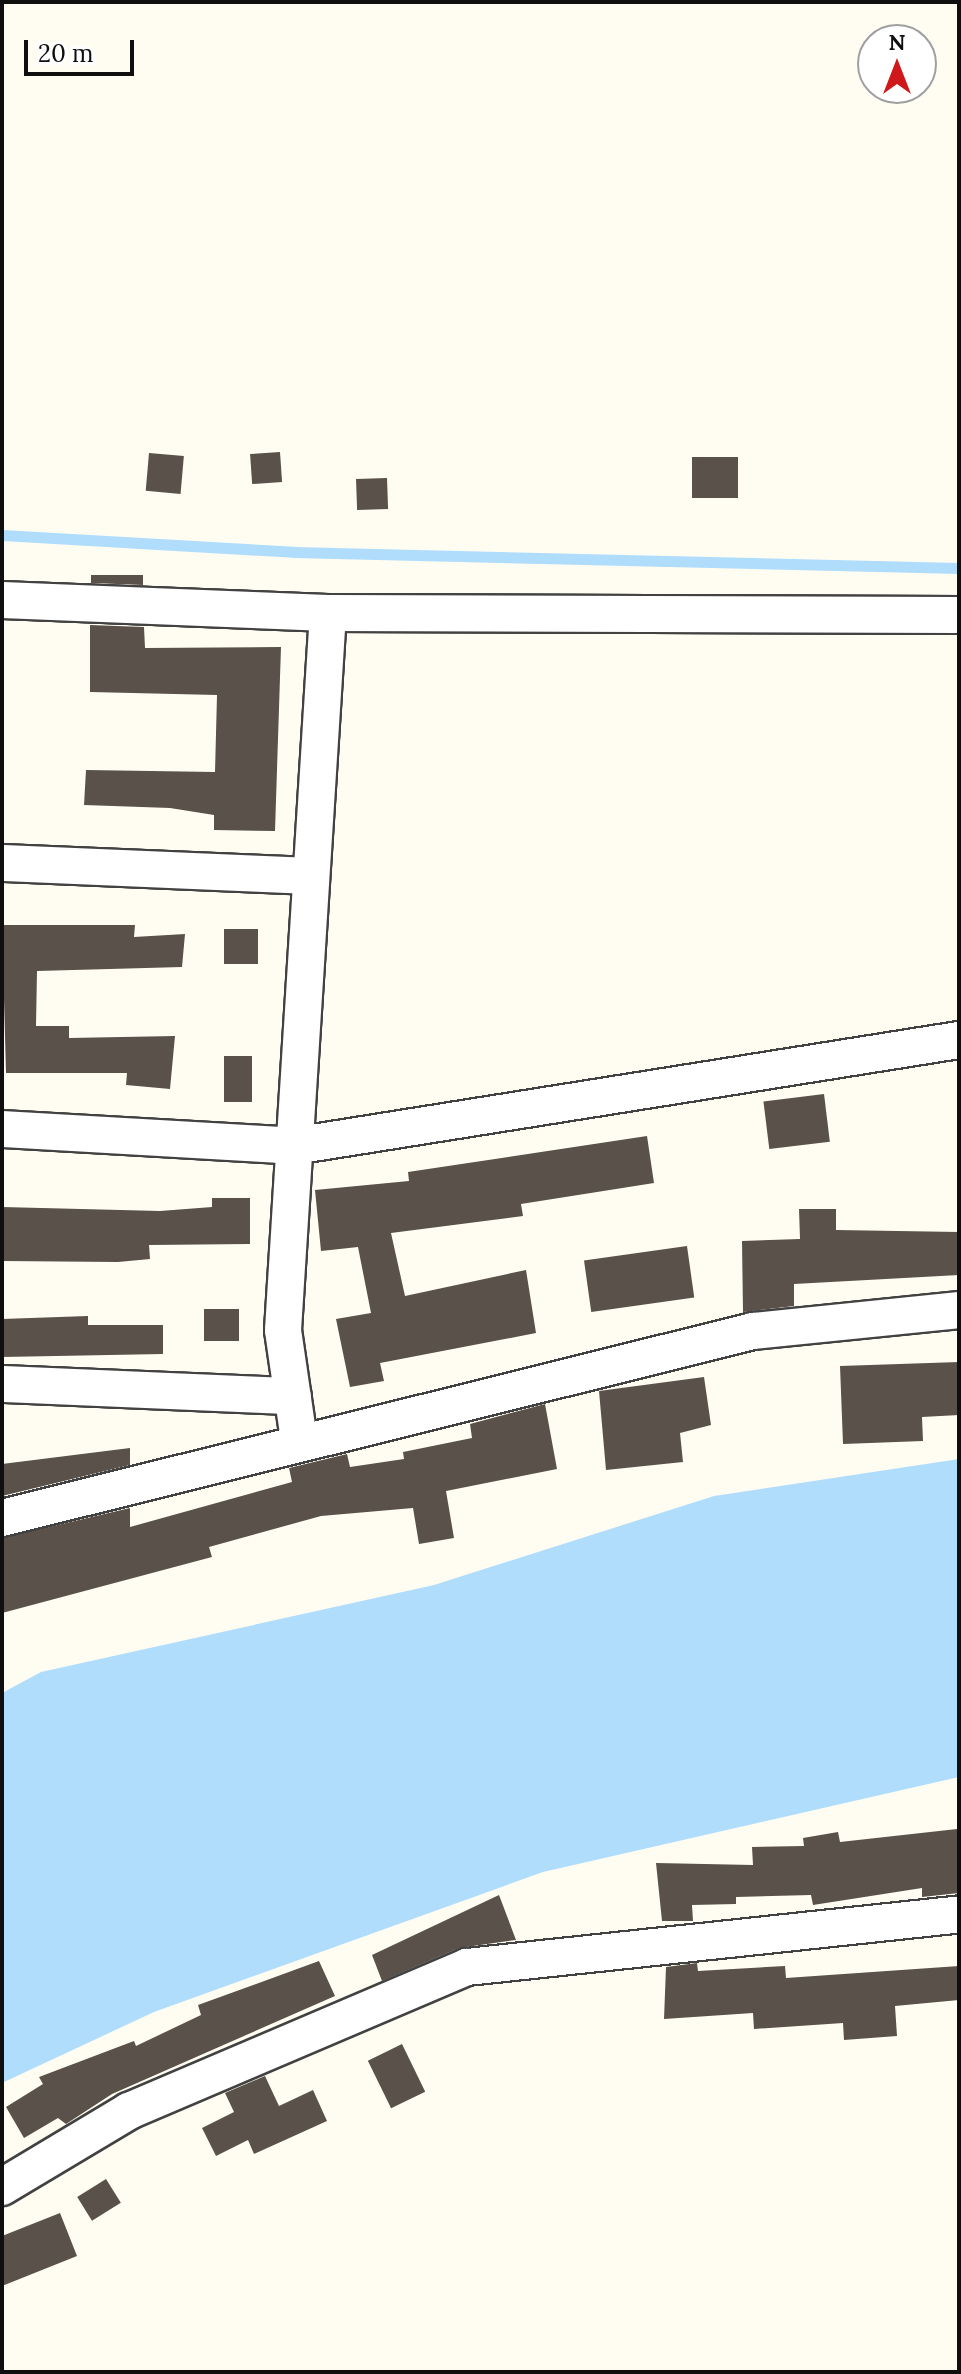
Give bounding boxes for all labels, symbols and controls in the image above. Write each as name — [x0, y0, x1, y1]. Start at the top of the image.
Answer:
scale bar — [28, 24, 138, 74]
north arrow — [857, 24, 937, 104]
text: N — [888, 28, 906, 56]
text: 20 m — [38, 38, 94, 69]

